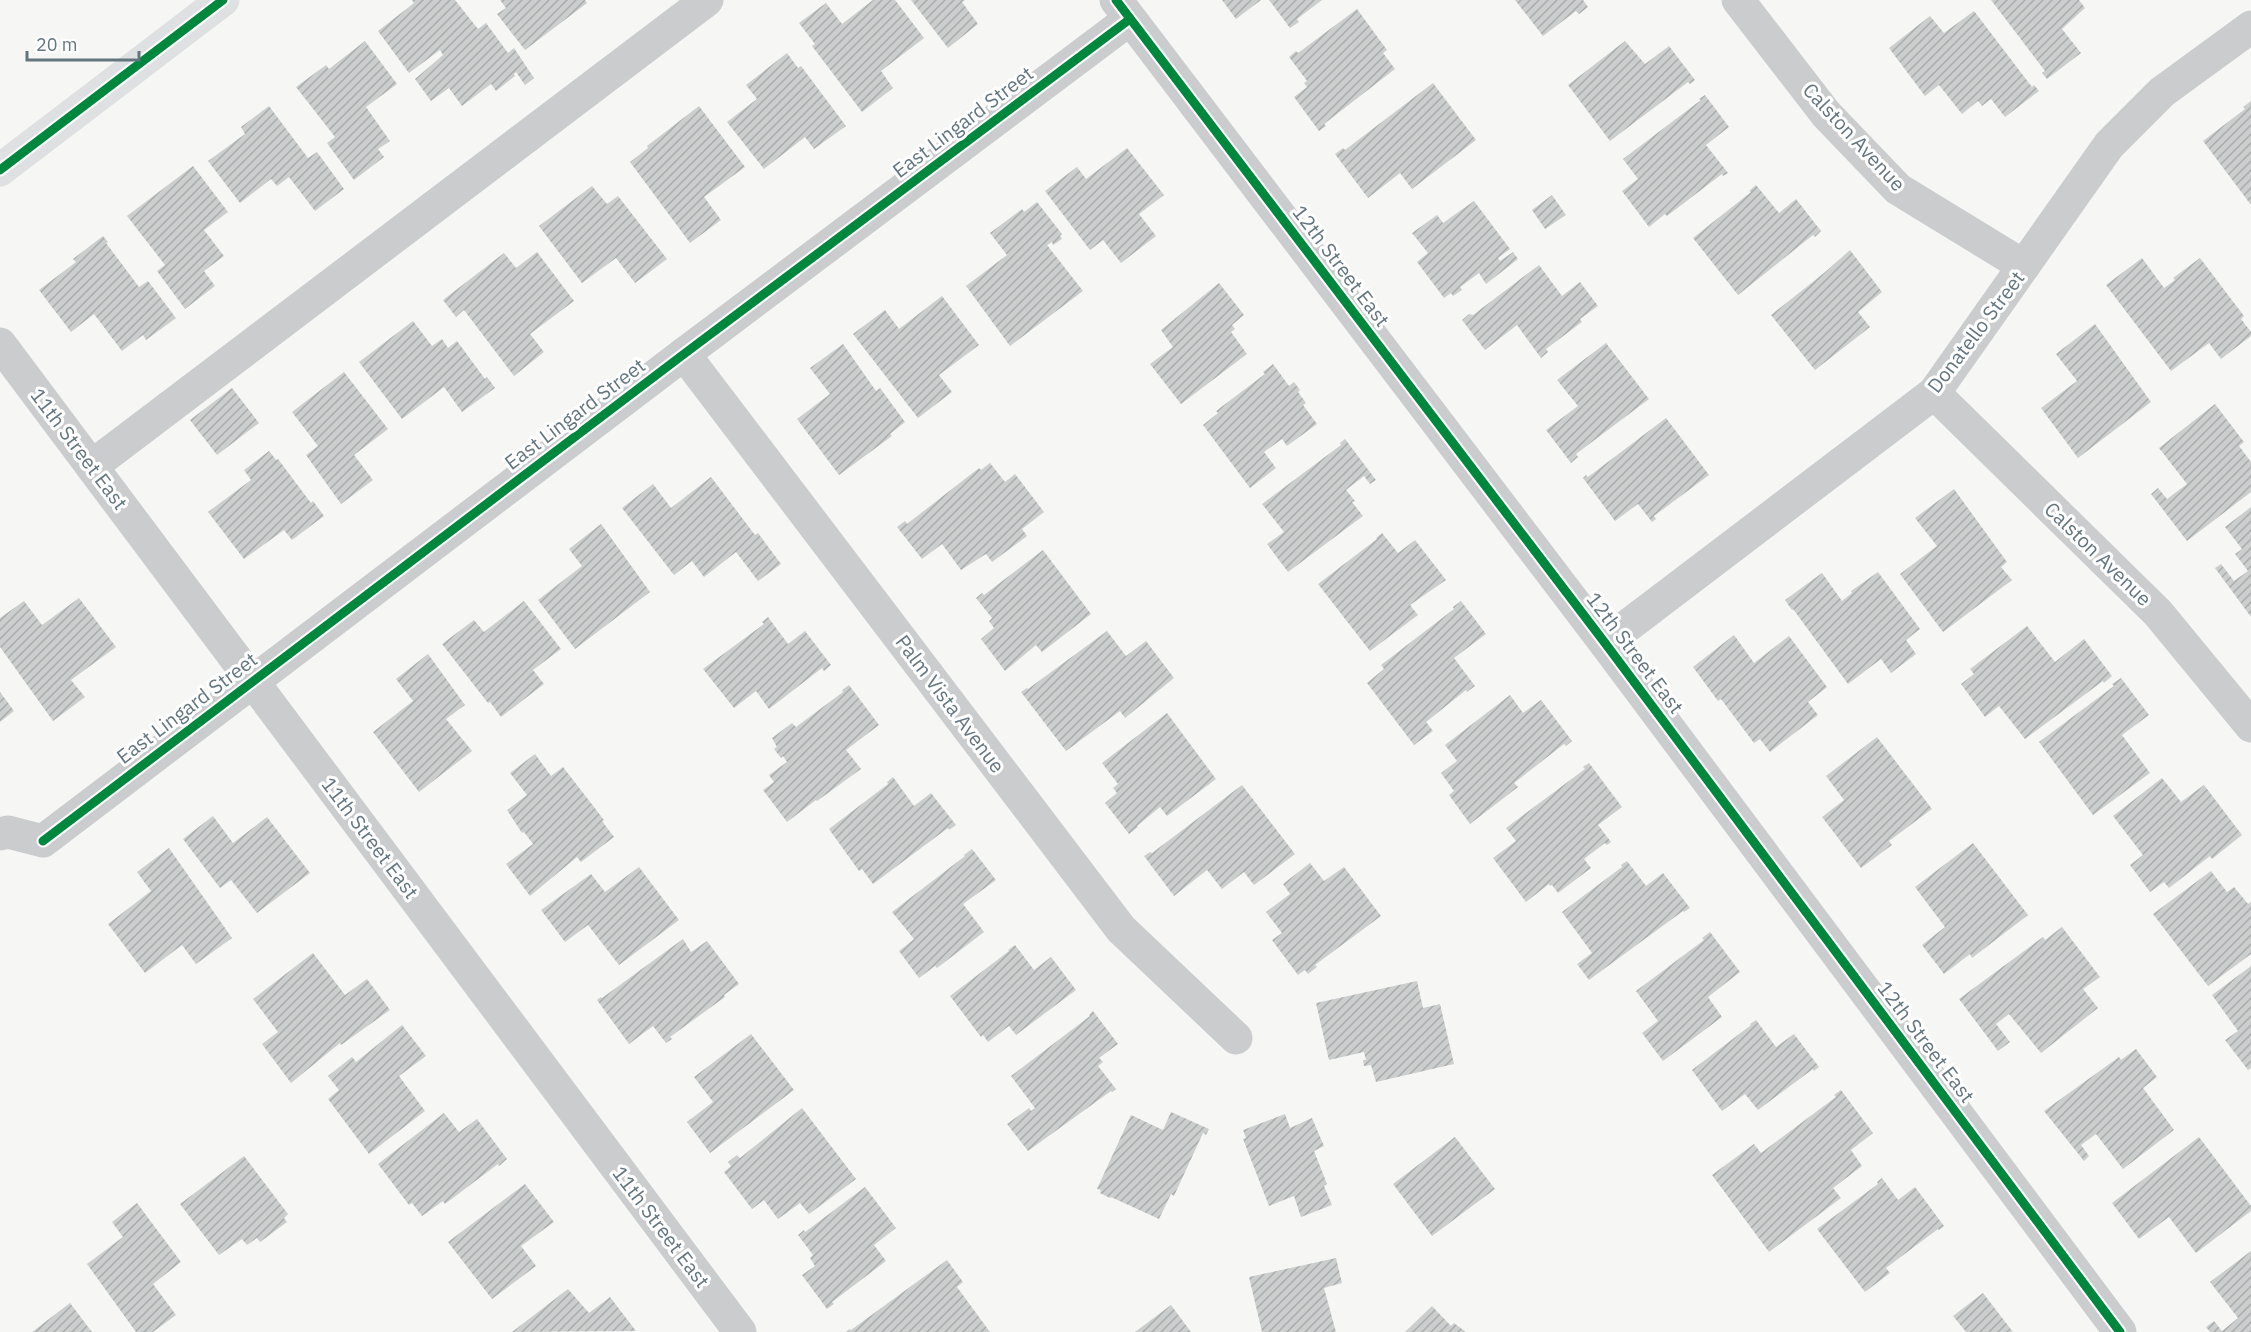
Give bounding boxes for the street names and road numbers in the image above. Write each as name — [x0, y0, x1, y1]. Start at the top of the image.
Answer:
street label: East Lingard Street — [887, 60, 1039, 183]
street label: Calston Avenue — [1797, 77, 1912, 197]
street label: 12th Street East — [1287, 199, 1396, 332]
street label: Donatello Street — [1921, 265, 2030, 398]
street label: East Lingard Street — [499, 352, 651, 475]
street label: 11th Street East — [25, 382, 134, 515]
street label: Calston Avenue — [2039, 496, 2158, 612]
street label: 12th Street East — [1581, 586, 1690, 719]
street label: Palm Vista Avenue — [890, 629, 1011, 778]
street label: East Lingard Street — [111, 646, 263, 769]
street label: 11th Street East — [316, 771, 425, 904]
street label: 12th Street East — [1872, 975, 1981, 1108]
street label: 11th Street East — [607, 1160, 716, 1293]

